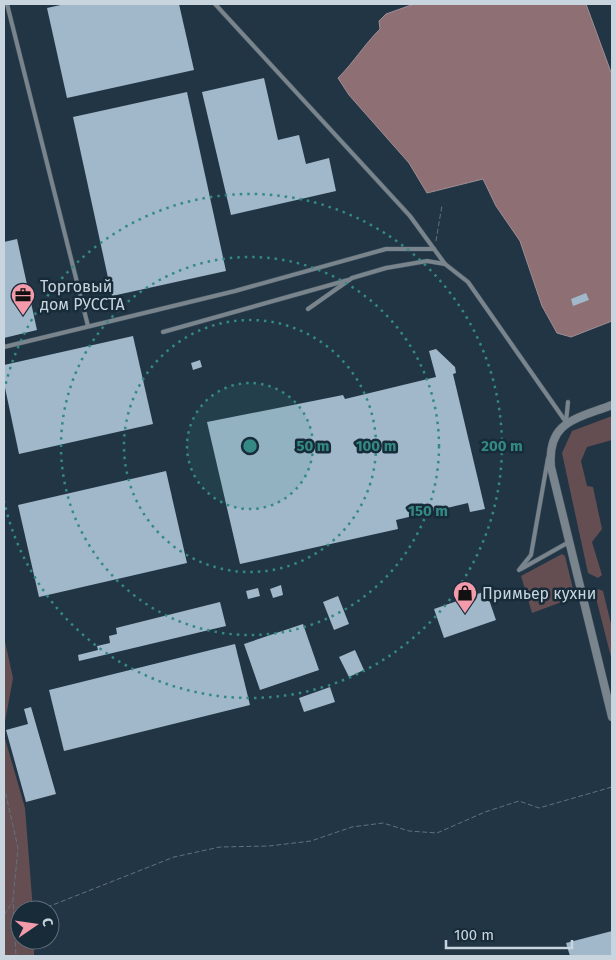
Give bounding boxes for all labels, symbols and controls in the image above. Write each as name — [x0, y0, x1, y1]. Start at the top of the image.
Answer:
place label: Торговый дом РУССТА — [40, 277, 126, 314]
office icon: Торговый дом РУССТА — [10, 282, 36, 316]
centre of rings — [241, 437, 259, 455]
text: 50 m — [296, 437, 330, 455]
text: 100 m — [356, 437, 396, 455]
text: 200 m — [481, 437, 523, 455]
text: 150 m — [408, 502, 448, 520]
shop icon: Примьер кухни — [452, 580, 478, 614]
place label: Примьер кухни — [482, 584, 596, 603]
north arrow — [10, 900, 60, 950]
text: С — [38, 916, 56, 928]
scale bar — [446, 918, 572, 950]
text: 100 m — [454, 926, 494, 944]

